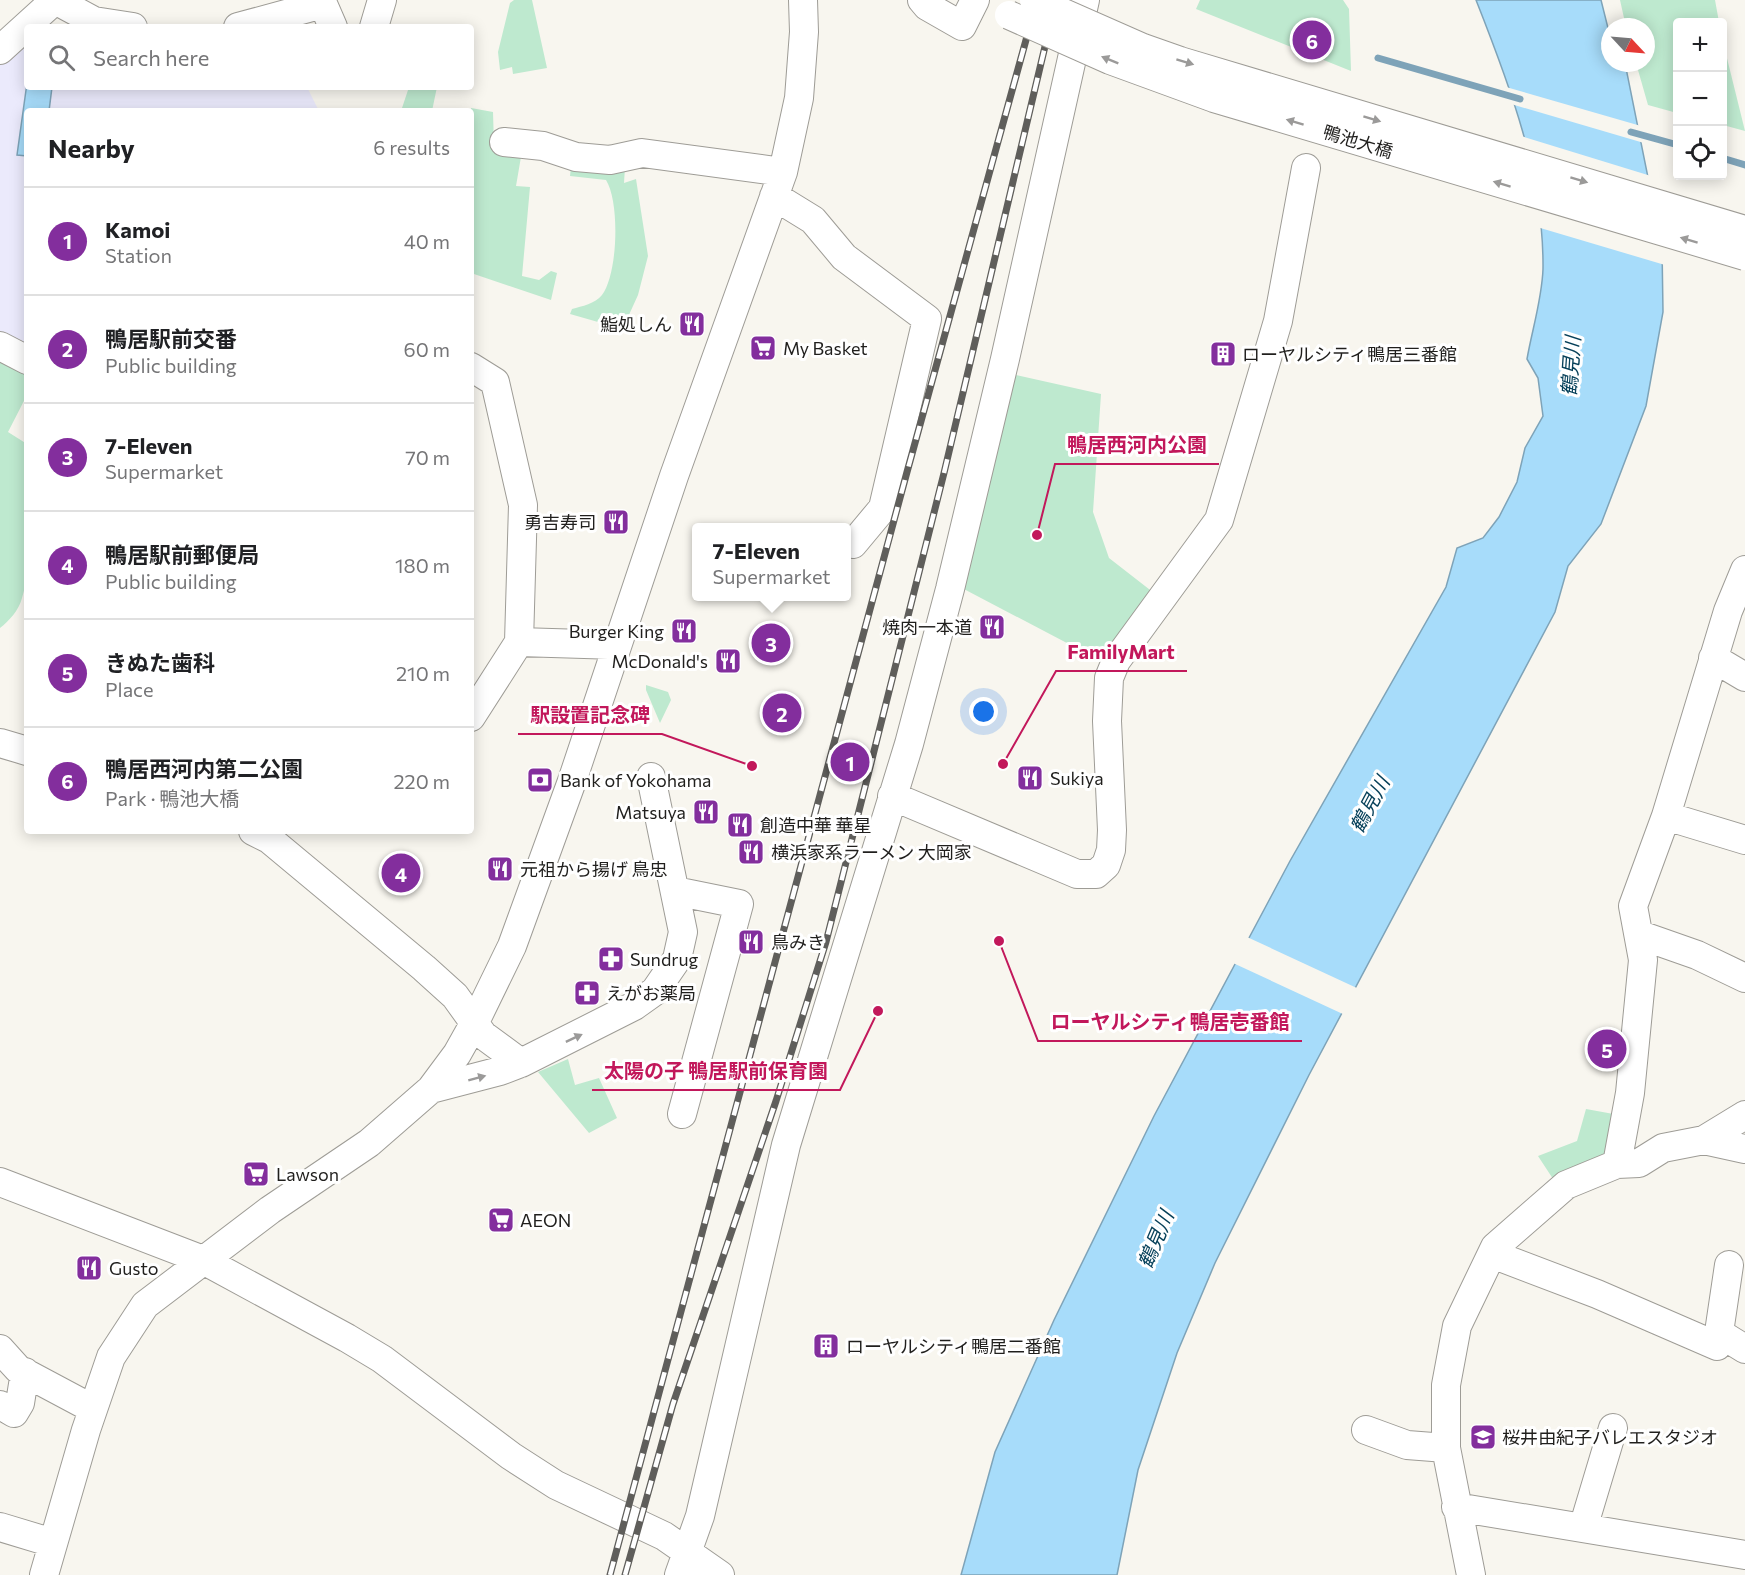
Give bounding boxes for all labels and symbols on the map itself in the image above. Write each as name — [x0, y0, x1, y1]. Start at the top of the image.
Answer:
pin: 6 — [1292, 18, 1332, 63]
north arrow — [1601, 18, 1655, 72]
one-way arrow — [1101, 55, 1119, 65]
one-way arrow — [1176, 58, 1194, 68]
one-way arrow — [1363, 115, 1381, 124]
one-way arrow — [1286, 117, 1304, 126]
street label: 鴨池大橋 — [1320, 120, 1396, 162]
one-way arrow — [1570, 176, 1588, 185]
one-way arrow — [1493, 179, 1511, 188]
one-way arrow — [1680, 235, 1698, 244]
restaurant icon: 鮨処しん — [677, 309, 707, 339]
place label: 鮨処しん — [600, 313, 672, 335]
supermarket icon: My Basket — [748, 333, 778, 363]
water label: 鶴見川 — [1556, 333, 1584, 397]
place label: My Basket — [783, 337, 868, 359]
building icon: ローヤルシティ鴨居三番館 — [1208, 339, 1238, 369]
place label: ローヤルシティ鴨居三番館 — [1242, 343, 1457, 365]
callout: 鴨居西河内公園 — [1055, 426, 1219, 464]
text: 鴨居西河内公園 — [1067, 432, 1207, 456]
restaurant icon: 勇吉寿司 — [601, 507, 631, 537]
place label: 勇吉寿司 — [524, 511, 596, 533]
restaurant icon: 焼肉一本道 — [977, 612, 1007, 642]
restaurant icon: Burger King — [669, 616, 699, 646]
place label: 焼肉一本道 — [882, 616, 972, 638]
place label: Burger King — [569, 620, 664, 642]
pin: 3 — [752, 620, 790, 666]
callout: FamilyMart — [1056, 633, 1187, 671]
text: FamilyMart — [1067, 639, 1175, 663]
restaurant icon: McDonald's — [713, 646, 743, 676]
place label: McDonald's — [611, 650, 708, 672]
pin: 2 — [762, 690, 802, 736]
callout: 駅設置記念碑 — [518, 696, 662, 734]
your location — [969, 697, 998, 726]
text: 駅設置記念碑 — [530, 702, 650, 726]
pin: 1 — [830, 740, 870, 784]
restaurant icon: Sukiya — [1015, 763, 1045, 793]
bank icon: Bank of Yokohama — [525, 765, 555, 795]
place label: Sukiya — [1050, 767, 1104, 789]
place label: Bank of Yokohama — [560, 769, 712, 791]
water label: 鶴見川 — [1344, 770, 1395, 836]
restaurant icon: Matsuya — [691, 797, 721, 827]
place label: Matsuya — [615, 801, 686, 823]
restaurant icon: 創造中華 華星 — [725, 810, 755, 840]
place label: 創造中華 華星 — [760, 814, 871, 836]
restaurant icon: 横浜家系ラーメン 大岡家 — [736, 837, 766, 867]
place label: 横浜家系ラーメン 大岡家 — [771, 841, 972, 863]
pin: 4 — [382, 850, 420, 896]
restaurant icon: 元祖から揚げ 鳥忠 — [485, 854, 515, 884]
place label: 元祖から揚げ 鳥忠 — [520, 858, 667, 880]
restaurant icon: 鳥みき — [736, 927, 766, 957]
place label: 鳥みき — [771, 931, 825, 953]
pharmacy icon: Sundrug — [596, 944, 626, 974]
place label: Sundrug — [630, 948, 699, 970]
pharmacy icon: えがお薬局 — [572, 978, 602, 1008]
place label: えがお薬局 — [606, 982, 696, 1004]
callout: ローヤルシティ鴨居壱番館 — [1038, 1003, 1302, 1041]
text: ローヤルシティ鴨居壱番館 — [1051, 1009, 1289, 1033]
pin: 5 — [1588, 1026, 1626, 1072]
one-way arrow — [566, 1033, 583, 1042]
callout: 太陽の子 鴨居駅前保育園 — [592, 1052, 840, 1090]
text: 太陽の子 鴨居駅前保育園 — [604, 1058, 828, 1082]
one-way arrow — [468, 1072, 486, 1082]
supermarket icon: Lawson — [241, 1159, 271, 1189]
place label: Lawson — [276, 1163, 339, 1185]
supermarket icon: AEON — [486, 1205, 516, 1235]
water label: 鶴見川 — [1132, 1205, 1179, 1271]
place label: AEON — [520, 1209, 571, 1231]
restaurant icon: Gusto — [74, 1253, 104, 1283]
place label: Gusto — [109, 1257, 158, 1279]
building icon: ローヤルシティ鴨居二番館 — [811, 1331, 841, 1361]
place label: ローヤルシティ鴨居二番館 — [846, 1335, 1061, 1357]
school or university icon: 桜井由紀子バレエスタジオ — [1468, 1422, 1498, 1452]
place label: 桜井由紀子バレエスタジオ — [1502, 1426, 1718, 1448]

